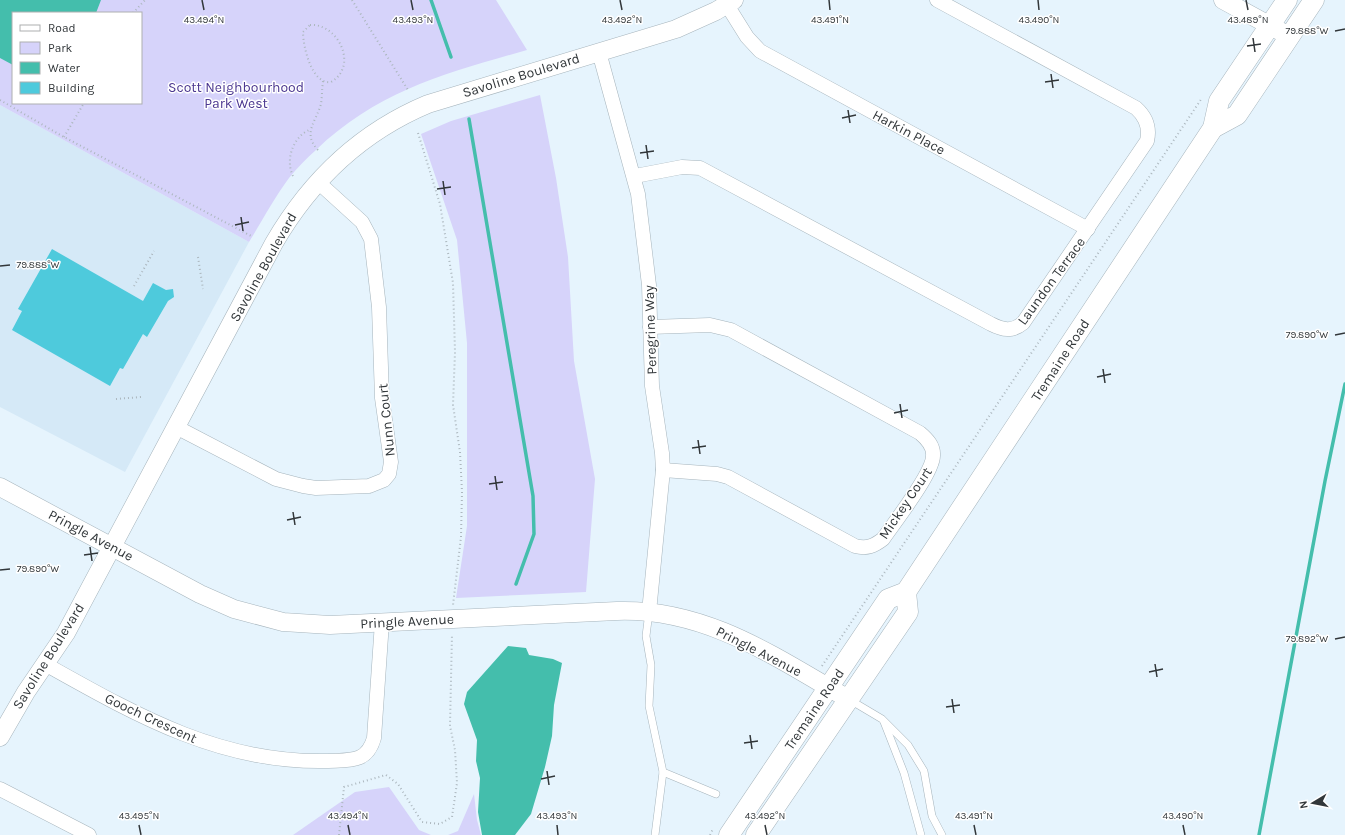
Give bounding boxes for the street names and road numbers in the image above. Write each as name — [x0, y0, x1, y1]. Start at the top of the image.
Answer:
street label: Savoline Boulevard — [460, 50, 582, 101]
street label: Harkin Place — [870, 106, 948, 159]
street label: Savoline Boulevard — [226, 210, 300, 325]
street label: Laundon Terrace — [1014, 234, 1089, 328]
street label: Peregrine Way — [640, 284, 661, 375]
street label: Tremaine Road — [1028, 316, 1093, 404]
street label: Nunn Court — [374, 383, 399, 457]
street label: Mickey Court — [875, 464, 936, 543]
street label: Pringle Avenue — [45, 506, 136, 565]
street label: Savoline Boulevard — [9, 600, 88, 712]
street label: Pringle Avenue — [360, 611, 454, 632]
street label: Pringle Avenue — [713, 623, 804, 680]
street label: Tremaine Road — [781, 665, 848, 753]
street label: Gooch Crescent — [102, 690, 200, 747]

